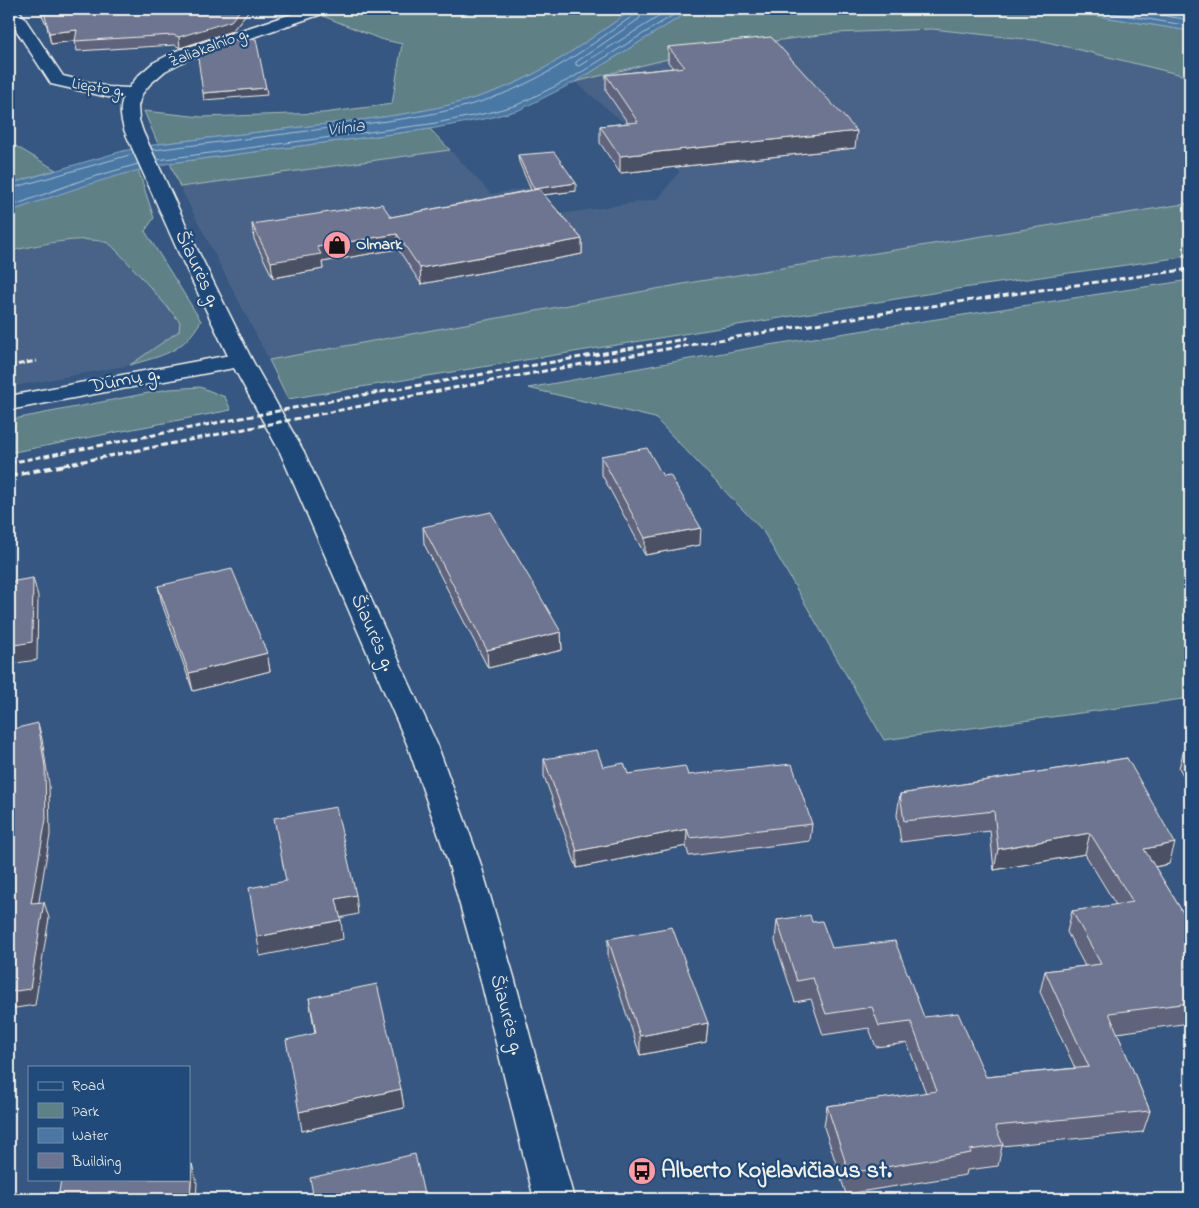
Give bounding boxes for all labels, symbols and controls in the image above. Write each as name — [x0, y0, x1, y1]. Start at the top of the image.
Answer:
street label: Žaliakalnio g. — [166, 22, 252, 74]
street label: Liepto g. — [70, 72, 126, 104]
water label: Vilnia — [326, 114, 366, 144]
street label: Šiaurės g. — [166, 226, 227, 313]
shop icon: Olmark — [322, 230, 352, 260]
place label: Olmark — [356, 233, 403, 257]
street label: Dūmų g. — [86, 360, 163, 403]
street label: Šiaurės g. — [341, 590, 402, 677]
street label: Šiaurės g. — [480, 972, 531, 1059]
legend — [28, 1066, 190, 1180]
text: Road — [72, 1075, 105, 1097]
text: Park — [72, 1101, 100, 1123]
text: Water — [72, 1125, 108, 1147]
text: Building — [71, 1151, 121, 1174]
place label: Alberto Kojelavičiaus st. — [661, 1154, 892, 1189]
bus stop icon: Alberto Kojelavičiaus st. — [627, 1156, 657, 1186]

